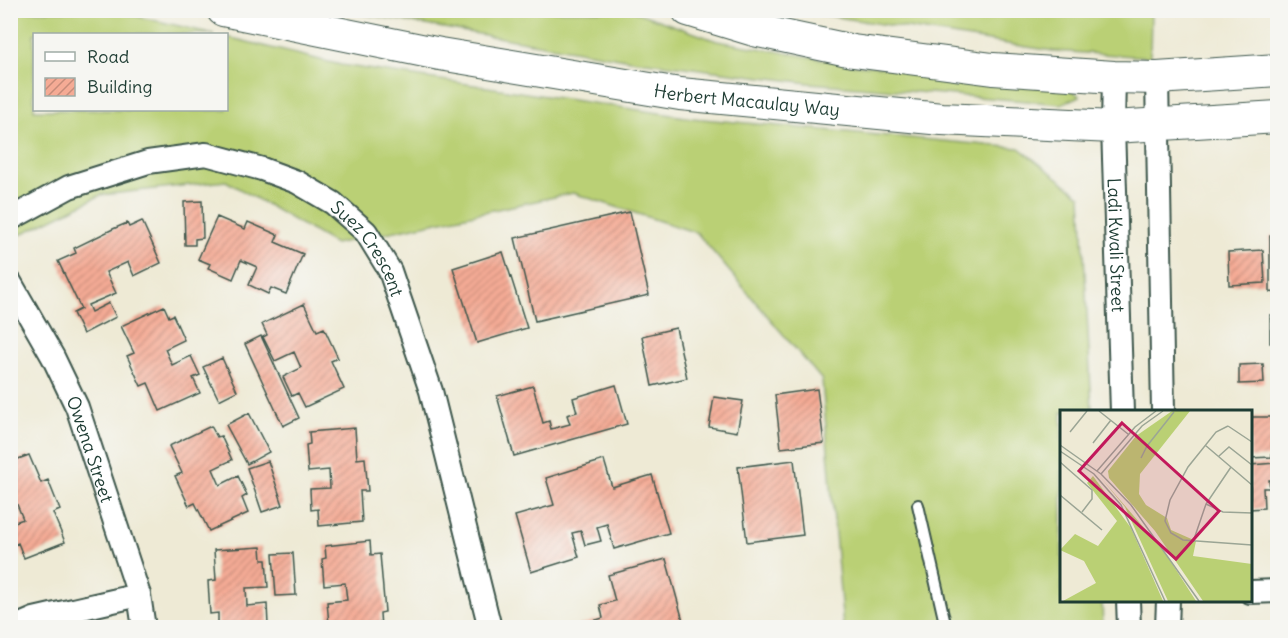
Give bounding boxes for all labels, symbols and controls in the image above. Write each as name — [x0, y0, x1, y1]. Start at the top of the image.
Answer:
legend — [33, 33, 228, 111]
text: Road — [87, 45, 130, 68]
text: Building — [87, 75, 152, 98]
street label: Herbert Macaulay Way — [652, 78, 841, 121]
street label: Ladi Kwali Street — [1103, 177, 1130, 312]
street label: Suez Crescent — [326, 195, 409, 299]
street label: Owena Street — [62, 392, 119, 505]
inset map — [1060, 410, 1252, 602]

